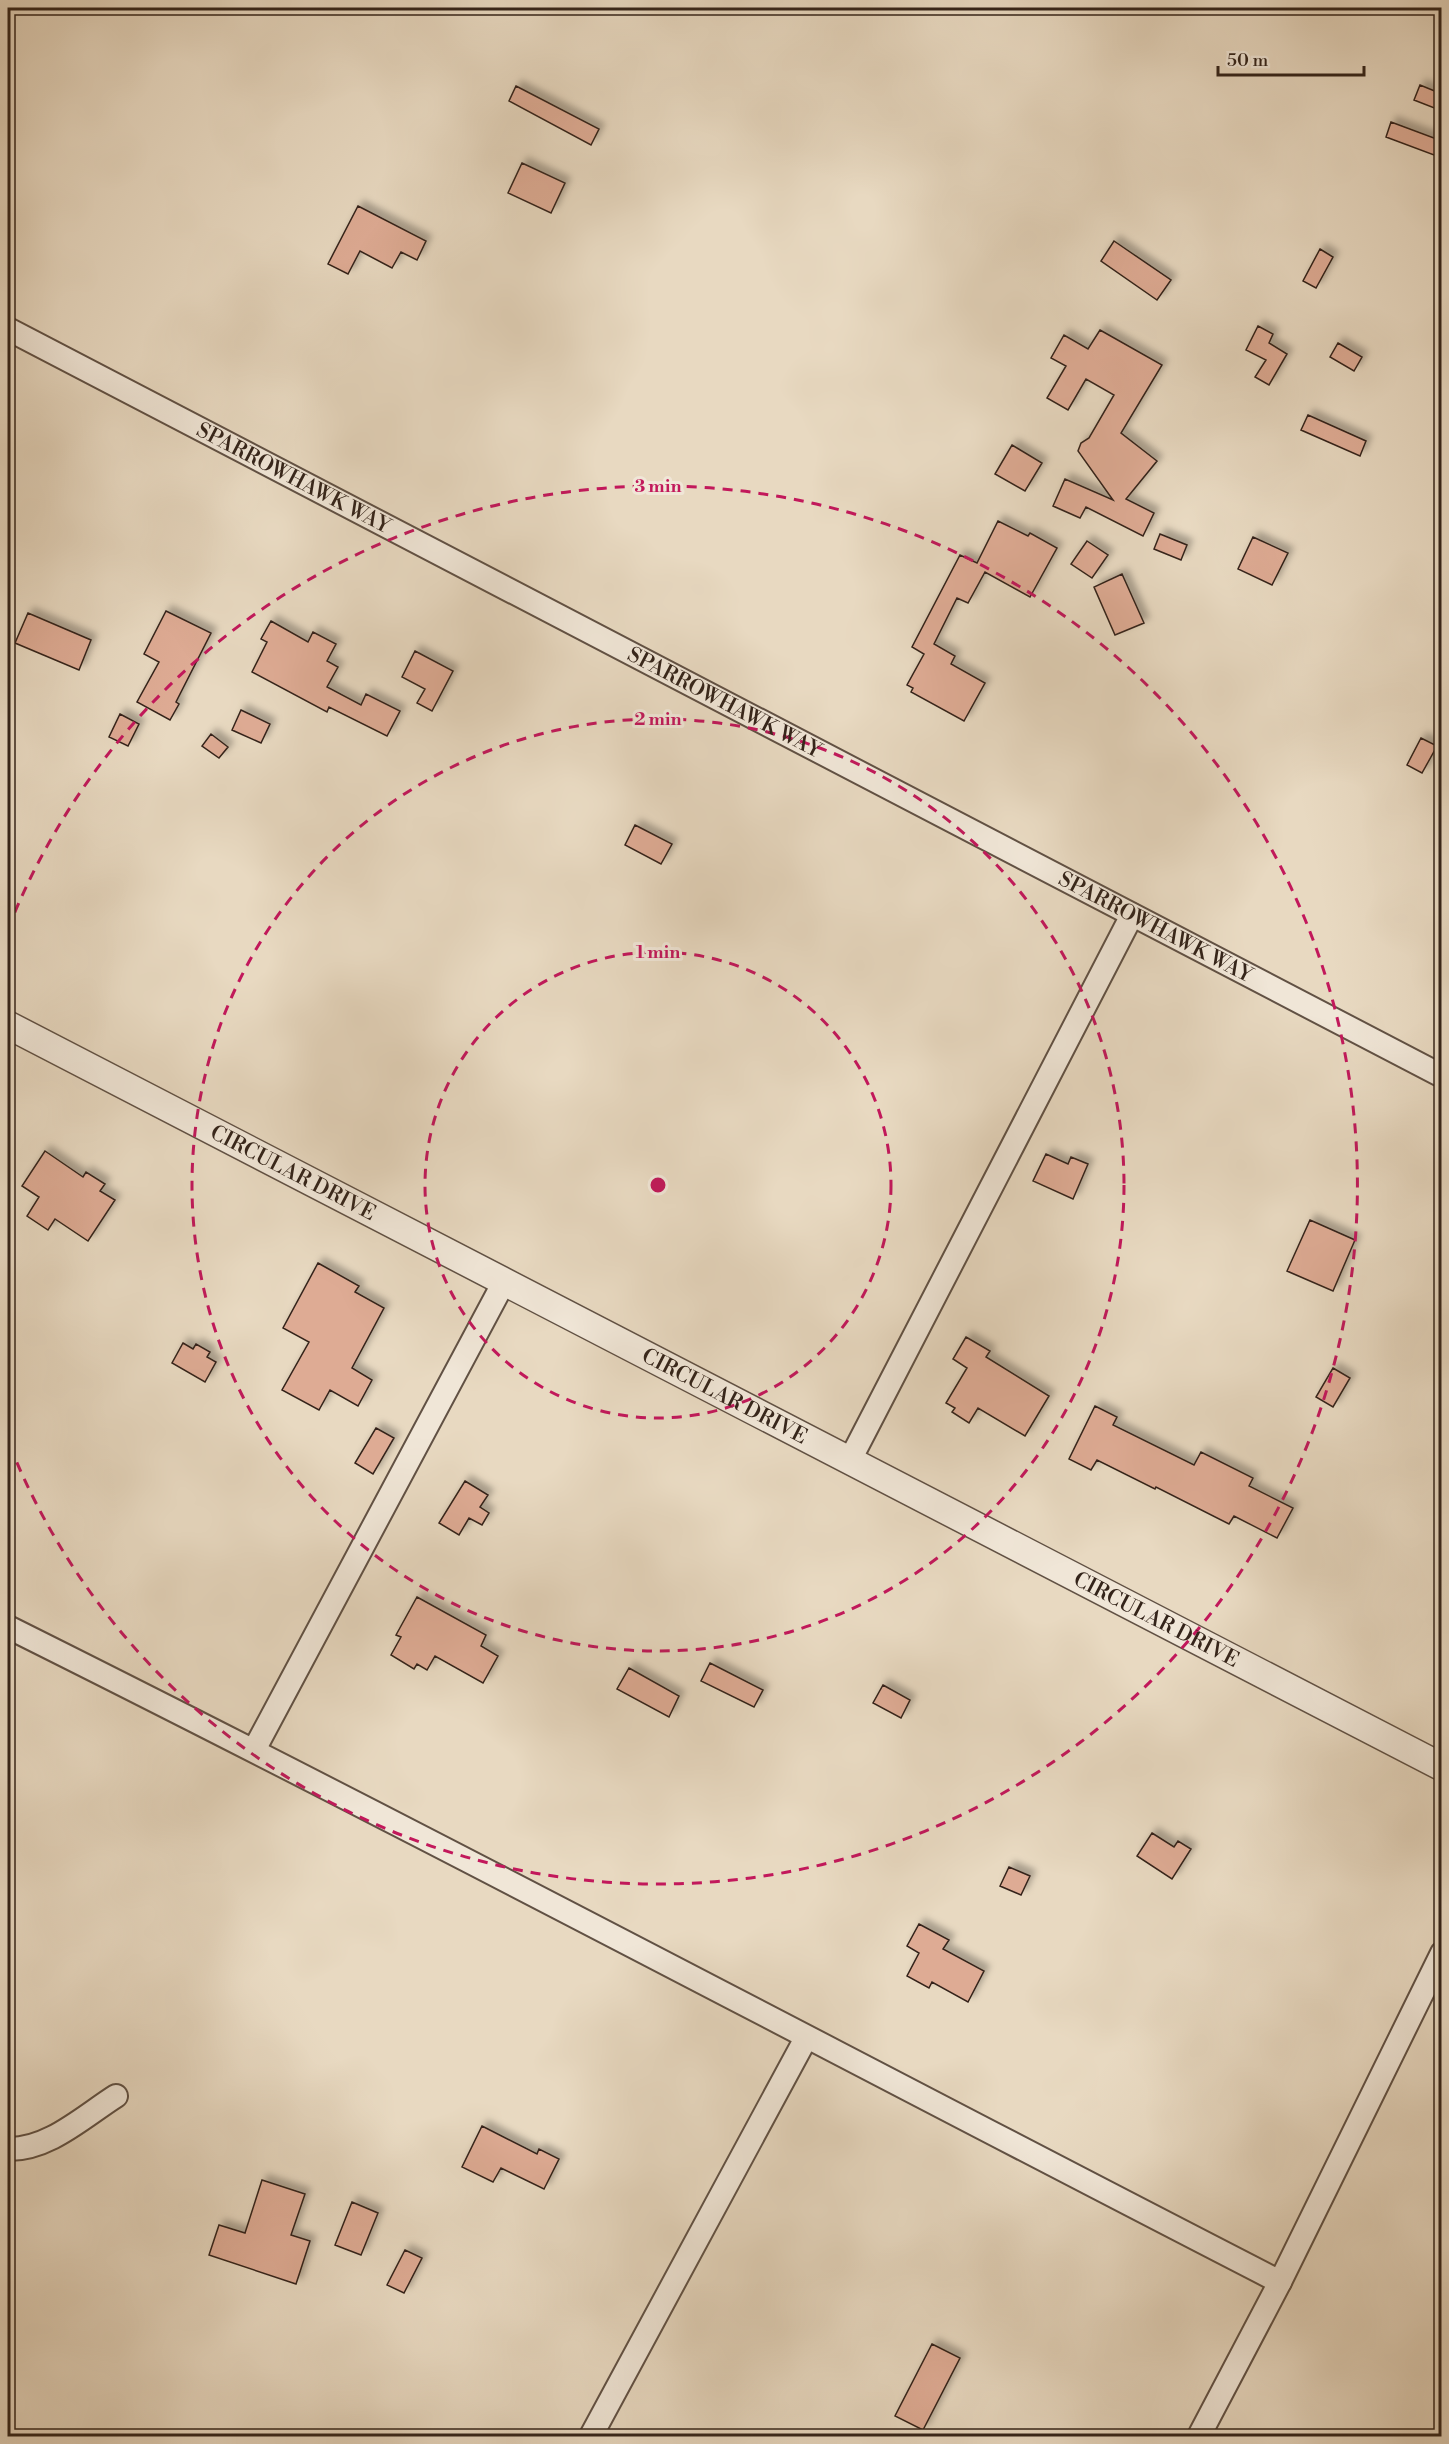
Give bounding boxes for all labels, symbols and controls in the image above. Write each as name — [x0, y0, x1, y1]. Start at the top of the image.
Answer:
scale bar — [1218, 39, 1364, 77]
text: 50 m — [1227, 49, 1269, 72]
street label: SPARROWHAWK WAY — [192, 417, 396, 540]
text: 3 min — [635, 475, 681, 498]
street label: SPARROWHAWK WAY — [623, 642, 827, 765]
text: 2 min — [634, 708, 682, 731]
street label: SPARROWHAWK WAY — [1054, 866, 1258, 989]
text: 1 min — [636, 941, 680, 964]
street label: CIRCULAR DRIVE — [205, 1120, 380, 1227]
centre of rings — [648, 1175, 668, 1195]
street label: CIRCULAR DRIVE — [637, 1343, 811, 1450]
street label: CIRCULAR DRIVE — [1069, 1567, 1243, 1674]

